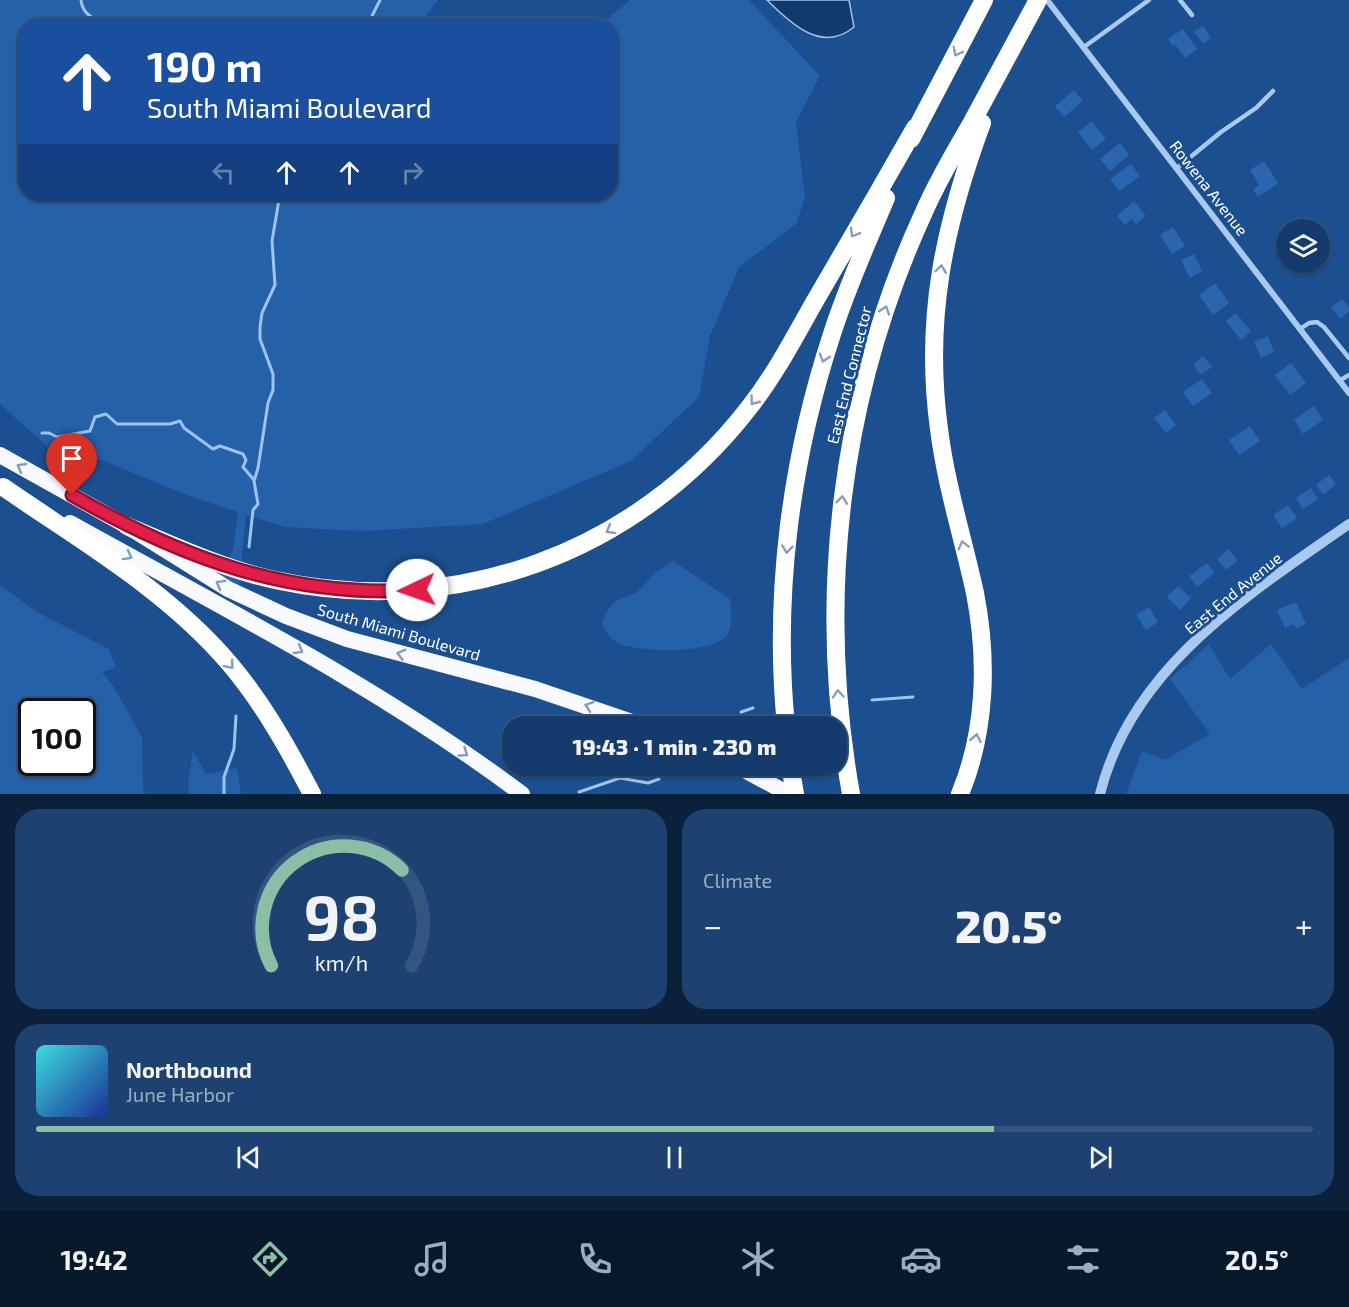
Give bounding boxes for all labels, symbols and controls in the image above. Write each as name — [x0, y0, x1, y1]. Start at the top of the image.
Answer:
text: 190 m — [147, 40, 263, 90]
icon: ahead — [48, 42, 126, 120]
one-way arrow — [953, 45, 964, 56]
text: South Miami Boulevard — [147, 91, 431, 123]
street label: Rowena Avenue — [1166, 136, 1252, 239]
icon: left — [207, 156, 240, 189]
icon: ahead — [270, 156, 303, 189]
icon: ahead — [333, 156, 366, 189]
icon: right — [396, 156, 429, 189]
map controls — [1276, 219, 1330, 273]
button: layers — [1276, 219, 1330, 273]
one-way arrow — [850, 227, 862, 237]
one-way arrow — [934, 265, 946, 274]
street label: East End Connector — [822, 303, 875, 446]
one-way arrow — [878, 305, 891, 316]
one-way arrow — [819, 352, 831, 363]
one-way arrow — [751, 394, 762, 405]
pin — [46, 433, 97, 495]
icon: arrive — [55, 442, 88, 475]
one-way arrow — [17, 462, 27, 474]
one-way arrow — [836, 495, 848, 504]
one-way arrow — [606, 523, 616, 534]
one-way arrow — [958, 541, 971, 551]
one-way arrow — [781, 545, 794, 554]
one-way arrow — [122, 548, 132, 560]
street label: East End Avenue — [1180, 548, 1285, 638]
position arrow — [385, 558, 449, 622]
one-way arrow — [216, 580, 226, 591]
street label: South Miami Boulevard — [316, 599, 483, 664]
one-way arrow — [292, 643, 303, 654]
one-way arrow — [396, 649, 406, 662]
one-way arrow — [223, 658, 234, 669]
one-way arrow — [832, 690, 845, 699]
speed limit sign: 100 — [18, 698, 96, 776]
one-way arrow — [584, 701, 595, 714]
text: 19:43 · 1 min · 230 m — [573, 733, 776, 759]
one-way arrow — [969, 733, 982, 743]
one-way arrow — [457, 746, 468, 757]
text: Climate — [703, 868, 772, 892]
text: 98 — [303, 878, 379, 953]
text: 20.5° — [955, 898, 1062, 952]
text: − — [703, 905, 722, 945]
text: + — [1295, 905, 1313, 945]
text: km/h — [314, 950, 368, 975]
text: Northbound — [126, 1056, 252, 1082]
text: June Harbor — [126, 1082, 234, 1106]
icon: previous — [232, 1141, 265, 1174]
icon: pause — [658, 1141, 691, 1174]
icon: next — [1084, 1141, 1117, 1174]
icon: directions — [249, 1238, 291, 1280]
icon: music — [411, 1238, 453, 1280]
icon: phone — [574, 1238, 616, 1280]
icon: climate — [737, 1238, 779, 1280]
icon: car — [900, 1238, 942, 1280]
icon: filters — [1062, 1238, 1104, 1280]
text: 19:42 — [60, 1243, 128, 1275]
text: 20.5° — [1225, 1243, 1289, 1275]

